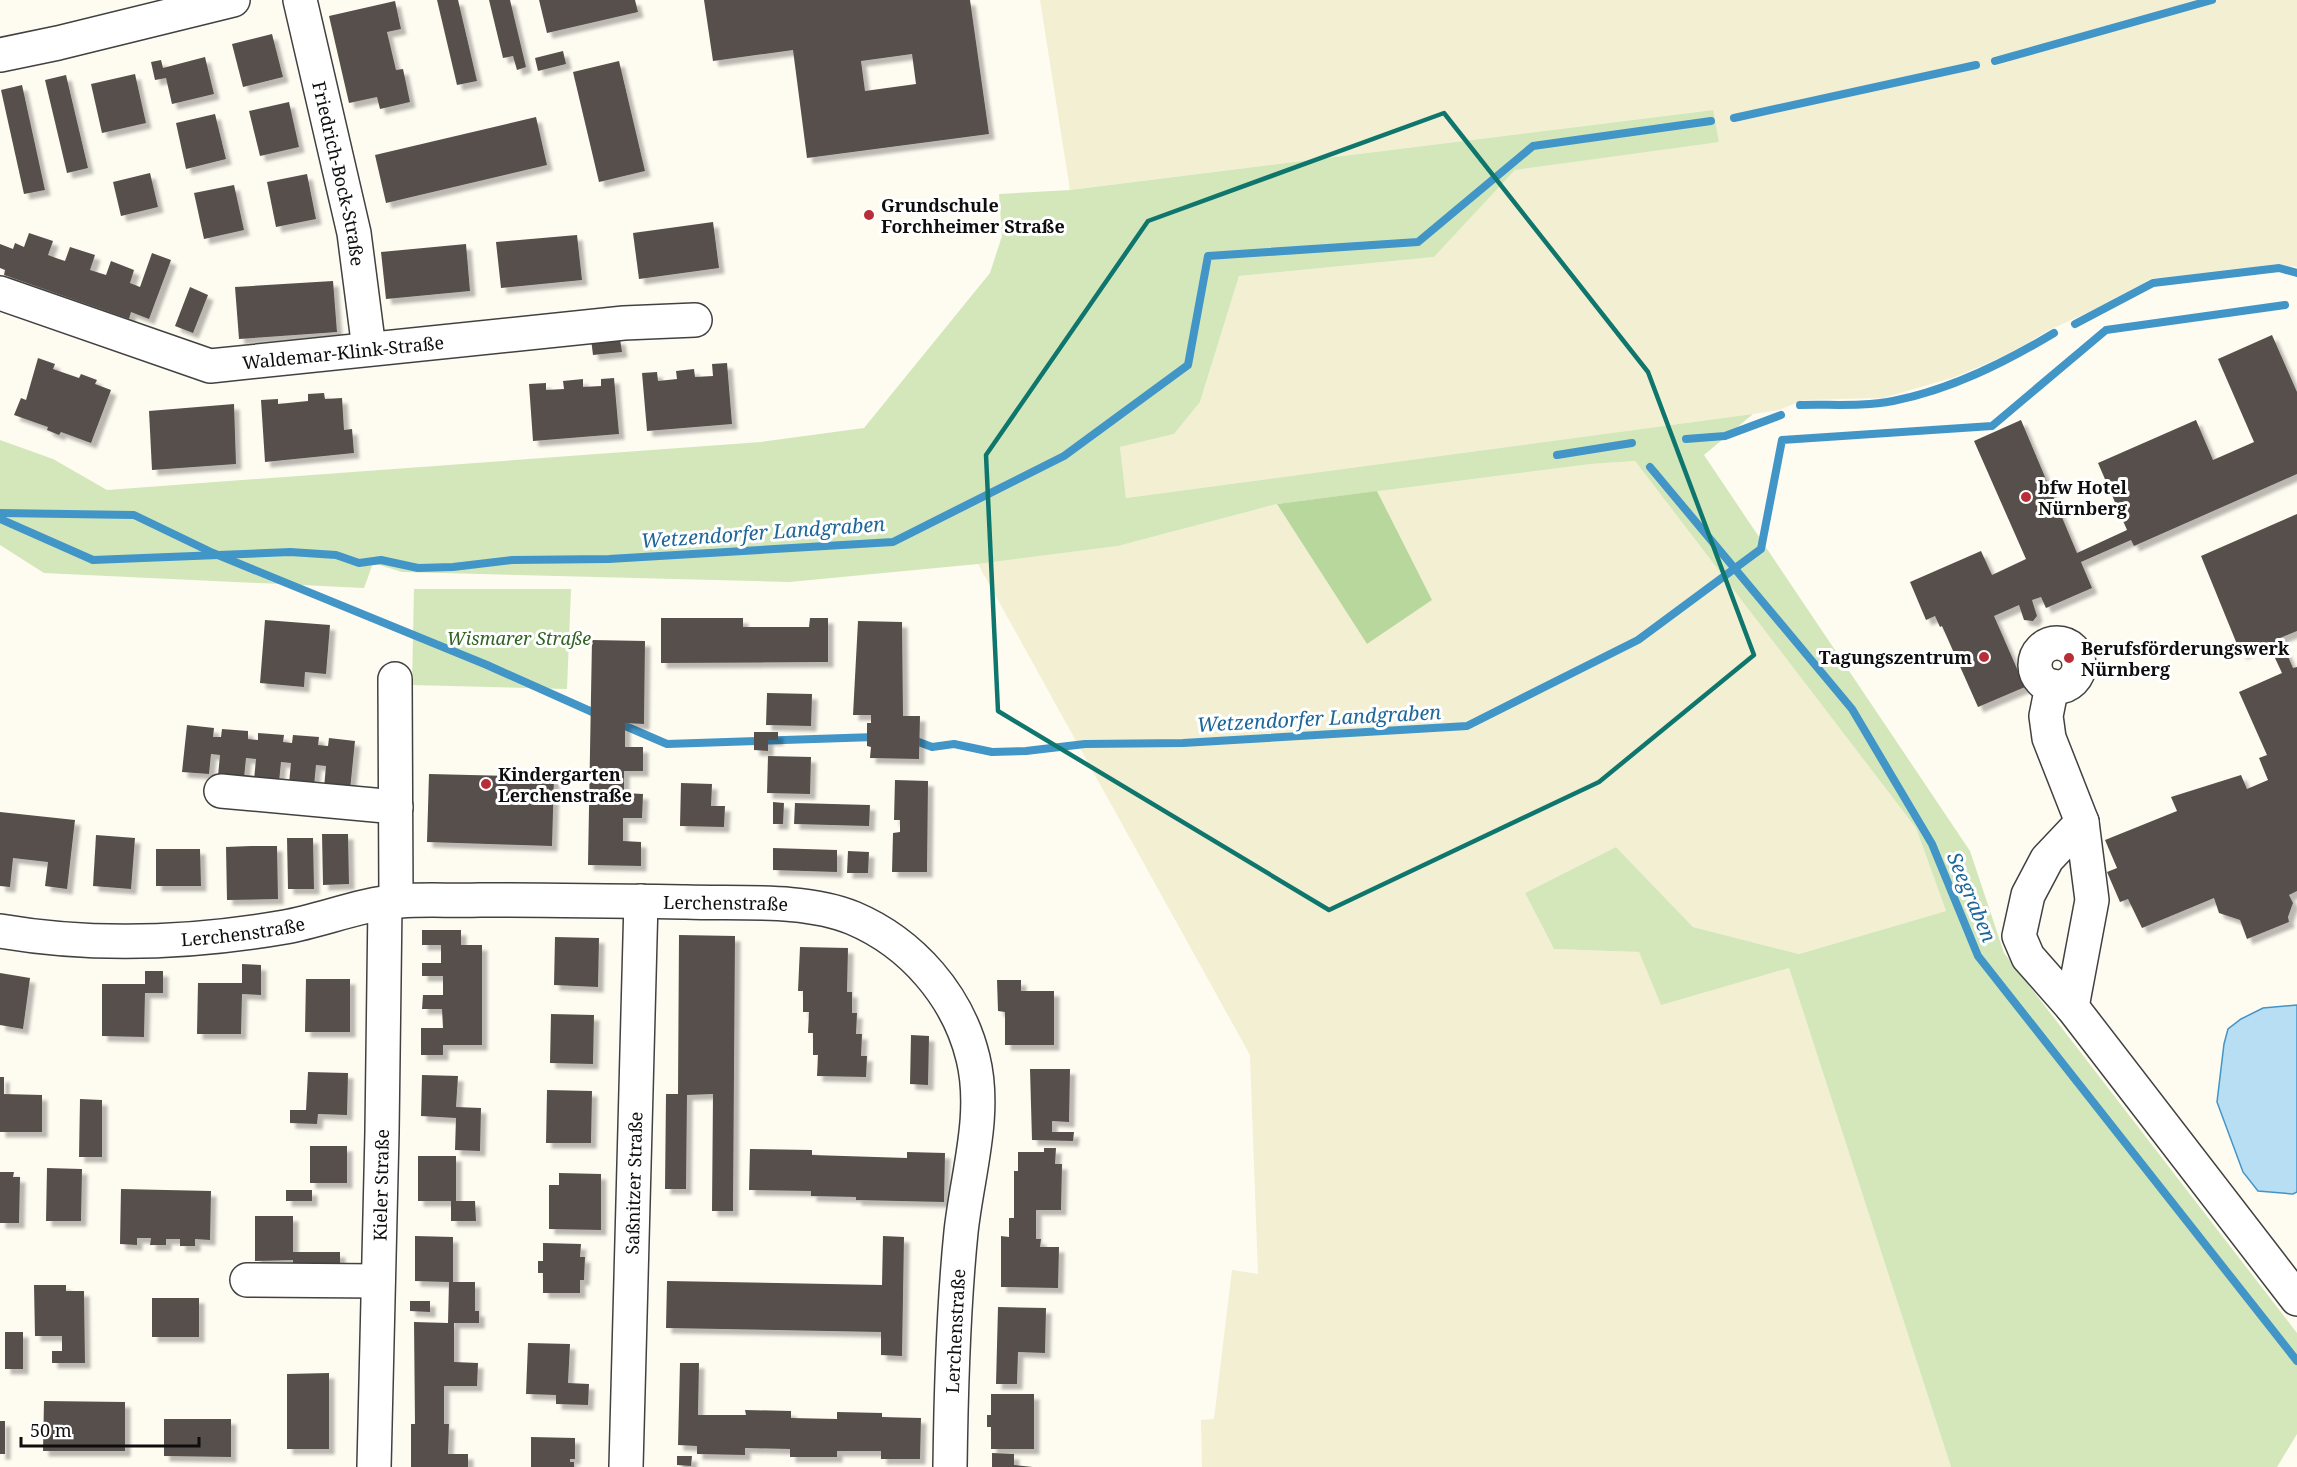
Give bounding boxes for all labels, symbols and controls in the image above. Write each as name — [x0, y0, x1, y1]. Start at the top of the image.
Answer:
street label: Friedrich-Bock-Straße — [307, 79, 370, 267]
place label: Grundschule Forchheimer Straße — [881, 193, 1065, 238]
marker: Grundschule Forchheimer Straße — [862, 208, 876, 222]
street label: Waldemar-Klink-Straße — [241, 330, 445, 375]
place label: bfw Hotel Nürnberg — [2038, 475, 2128, 520]
marker: bfw Hotel Nürnberg — [2019, 490, 2033, 504]
water label: Wetzendorfer Landgraben — [640, 510, 886, 554]
park label: Wismarer Straße — [447, 626, 591, 650]
place label: Berufsförderungswerk Nürnberg — [2081, 636, 2290, 681]
place label: Tagungszentrum — [1819, 645, 1972, 669]
marker: Tagungszentrum — [1977, 650, 1991, 664]
marker: Berufsförderungswerk Nürnberg — [2062, 651, 2076, 665]
water label: Wetzendorfer Landgraben — [1196, 698, 1442, 738]
place label: Kindergarten Lerchenstraße — [498, 762, 632, 807]
marker: Kindergarten Lerchenstraße — [479, 777, 493, 791]
water label: Seegraben — [1941, 848, 2003, 946]
street label: Lerchenstraße — [663, 890, 789, 916]
street label: Lerchenstraße — [180, 911, 307, 951]
street label: Saßnitzer Straße — [620, 1111, 647, 1255]
street label: Kieler Straße — [367, 1129, 394, 1241]
street label: Lerchenstraße — [940, 1268, 970, 1394]
scale bar — [21, 1410, 200, 1448]
text: 50 m — [30, 1418, 72, 1442]

